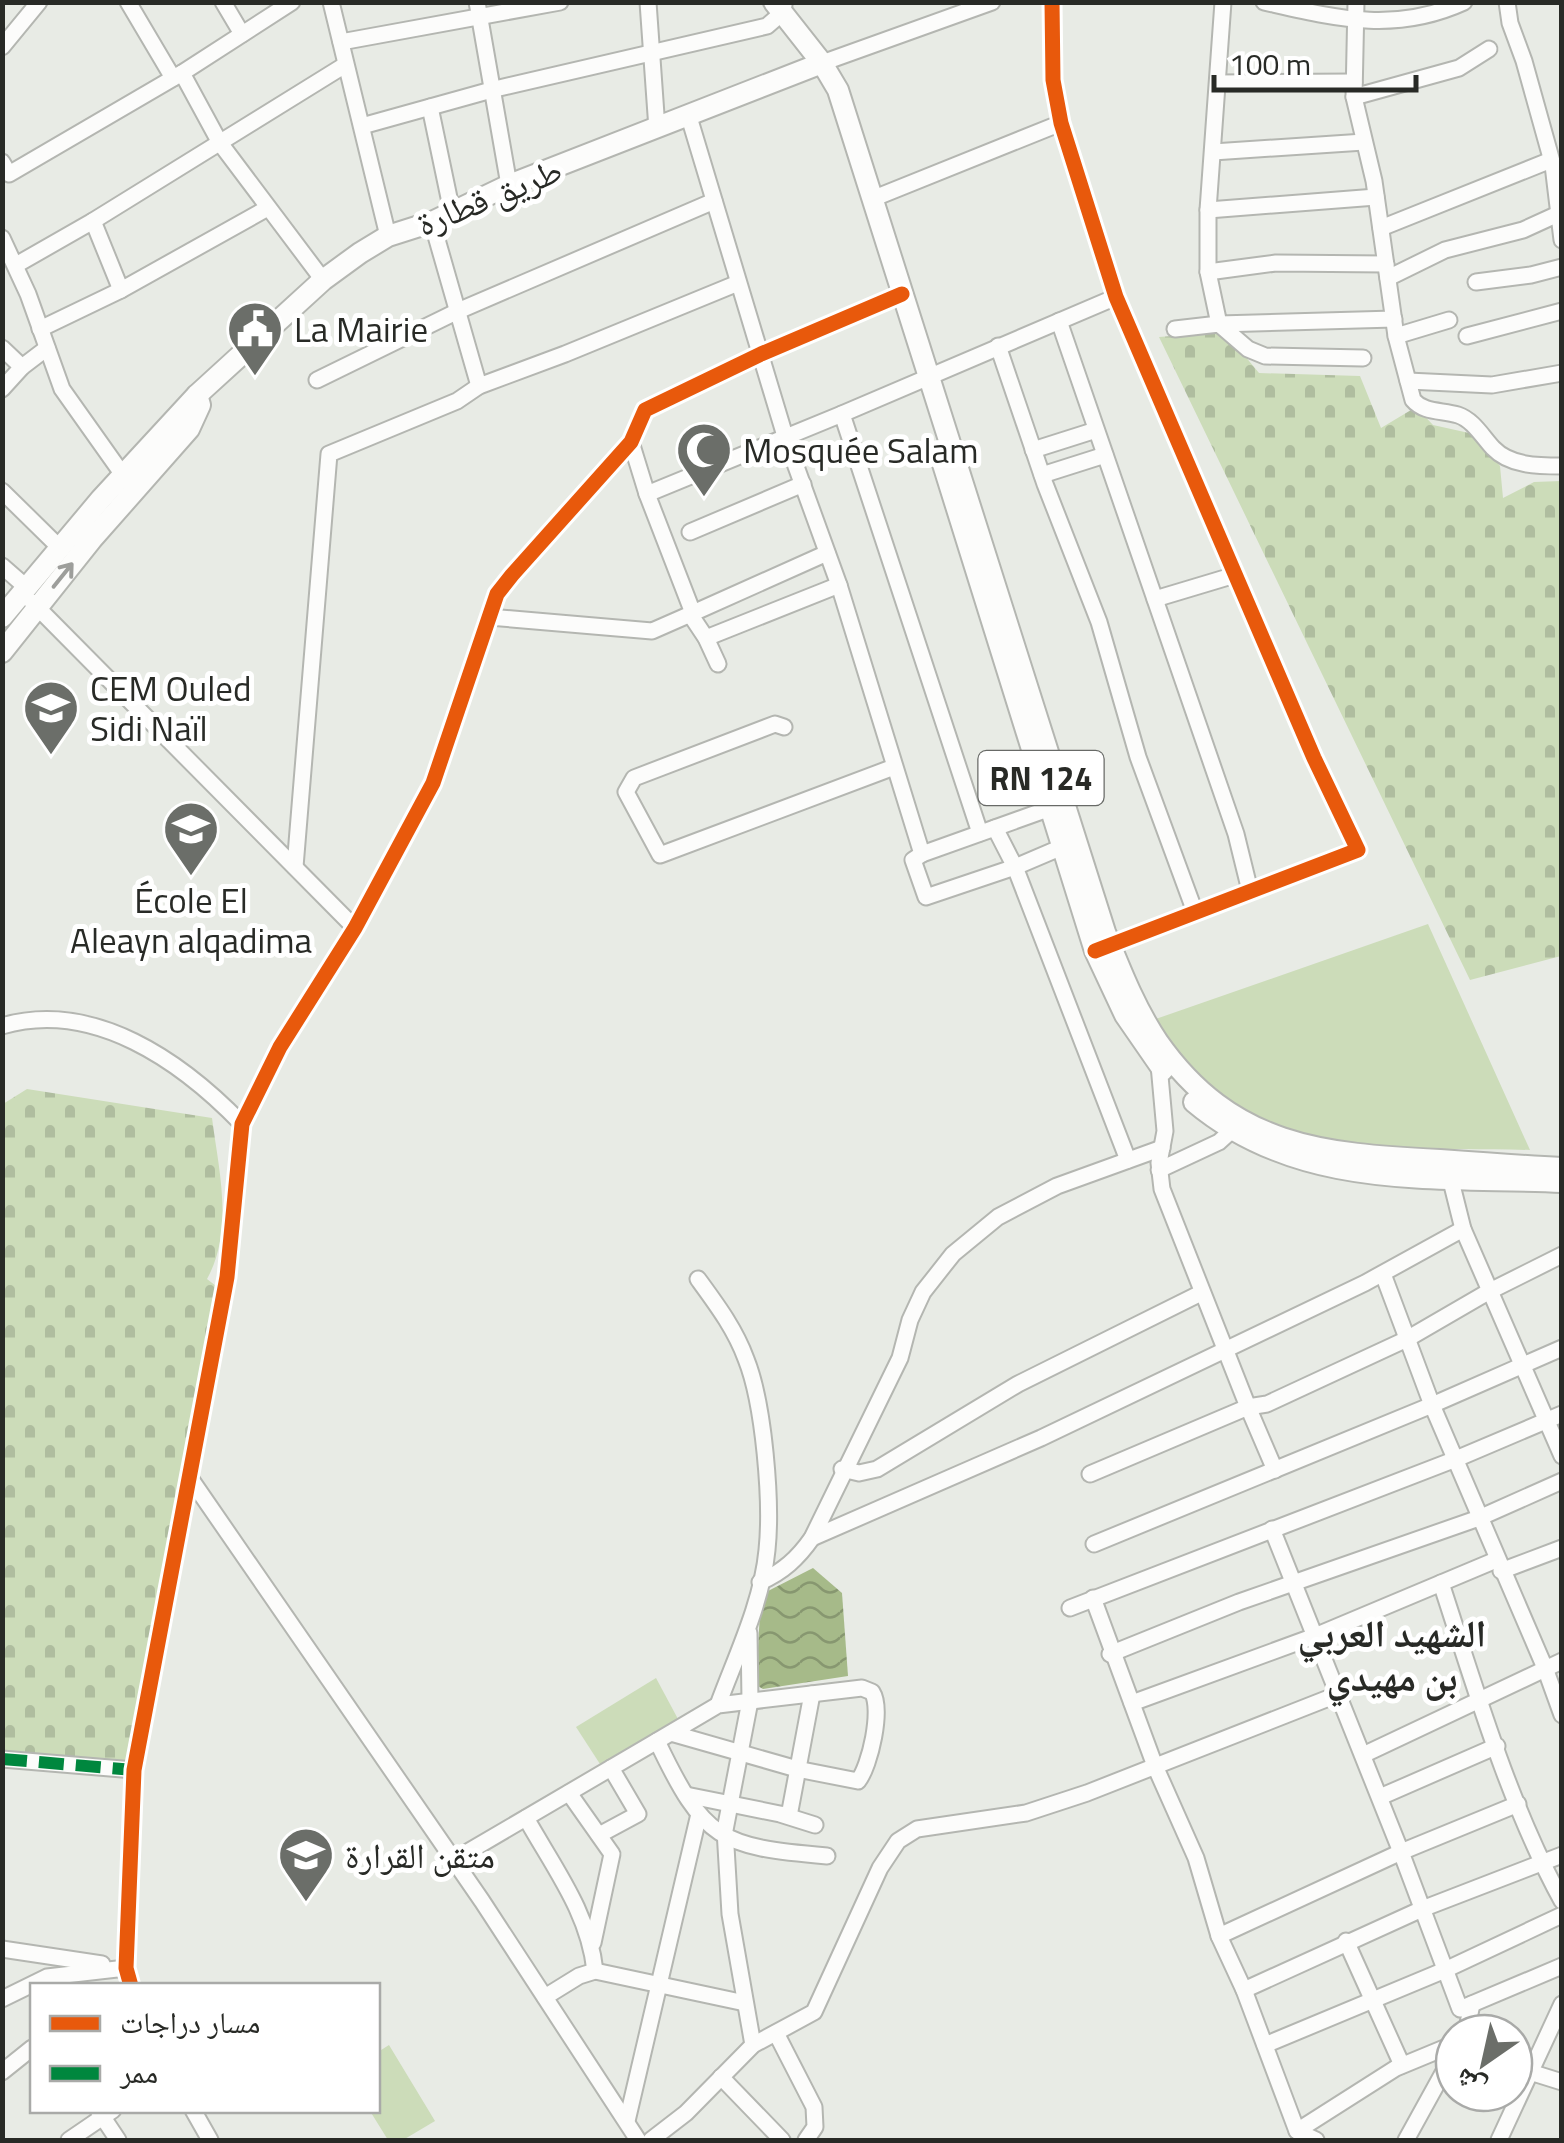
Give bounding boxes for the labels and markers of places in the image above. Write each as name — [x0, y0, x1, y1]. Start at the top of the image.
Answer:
public building icon: La Mairie — [225, 299, 285, 378]
place label: La Mairie — [294, 302, 428, 356]
mosque icon: Mosquée Salam — [674, 420, 734, 499]
place label: Mosquée Salam — [743, 423, 978, 477]
place label: CEM Ouled Sidi Naïl — [90, 661, 251, 755]
school or university icon: CEM Ouled Sidi Naïl — [21, 678, 81, 757]
school or university icon: École El Aleayn alqadima — [161, 799, 221, 878]
place label: École El Aleayn alqadima — [70, 873, 312, 967]
school or university icon: متقن القرارة — [276, 1825, 336, 1904]
place label: متقن القرارة — [345, 1828, 495, 1882]

